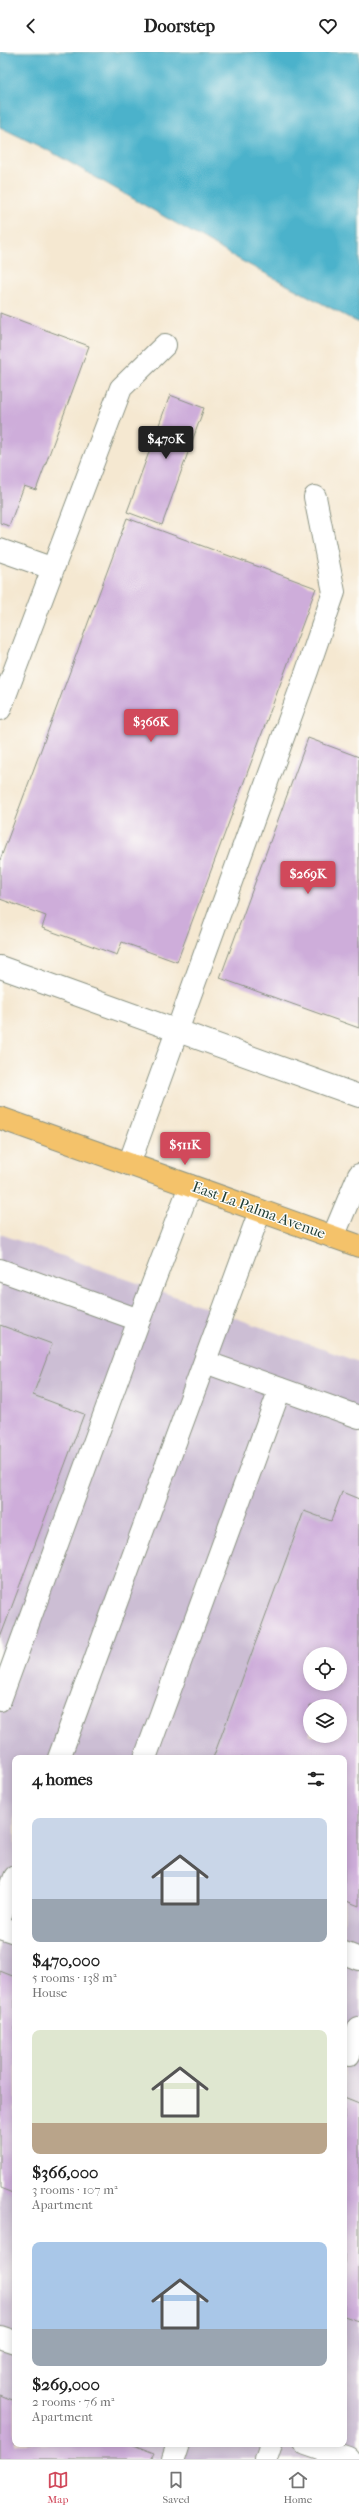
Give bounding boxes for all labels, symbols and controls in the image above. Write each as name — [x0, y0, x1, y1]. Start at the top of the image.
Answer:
icon: back — [20, 15, 42, 37]
icon: heart — [317, 15, 339, 37]
text: Doorstep — [144, 16, 215, 37]
pin: $470K — [138, 426, 194, 460]
text: $470K — [147, 431, 185, 446]
pin: $366K — [123, 709, 179, 743]
text: $366K — [133, 714, 169, 729]
pin: $269K — [280, 861, 336, 895]
text: $269K — [289, 866, 327, 881]
pin: $511K — [157, 1132, 213, 1166]
text: $511K — [169, 1137, 201, 1152]
street label: East La Palma Avenue — [190, 1178, 329, 1243]
map controls — [303, 1647, 347, 1743]
button: locate — [303, 1647, 347, 1691]
button: layers — [303, 1699, 347, 1743]
icon: filters — [305, 1768, 327, 1790]
text: 4 homes — [32, 1769, 92, 1789]
icon: home — [144, 1844, 216, 1916]
text: $470,000 — [32, 1950, 100, 1970]
text: 5 rooms · 138 m² — [32, 1970, 117, 1985]
text: House — [32, 1985, 67, 2000]
icon: home — [144, 2056, 216, 2128]
text: $366,000 — [32, 2162, 98, 2182]
text: 3 rooms · 107 m² — [32, 2182, 118, 2197]
text: Apartment — [32, 2197, 93, 2212]
icon: home — [144, 2268, 216, 2340]
text: $269,000 — [32, 2374, 100, 2394]
text: 2 rooms · 76 m² — [32, 2394, 114, 2409]
text: Apartment — [32, 2409, 93, 2424]
tab: Map — [47, 2469, 69, 2506]
tab: Saved — [163, 2469, 190, 2506]
tab: Home — [284, 2469, 312, 2506]

